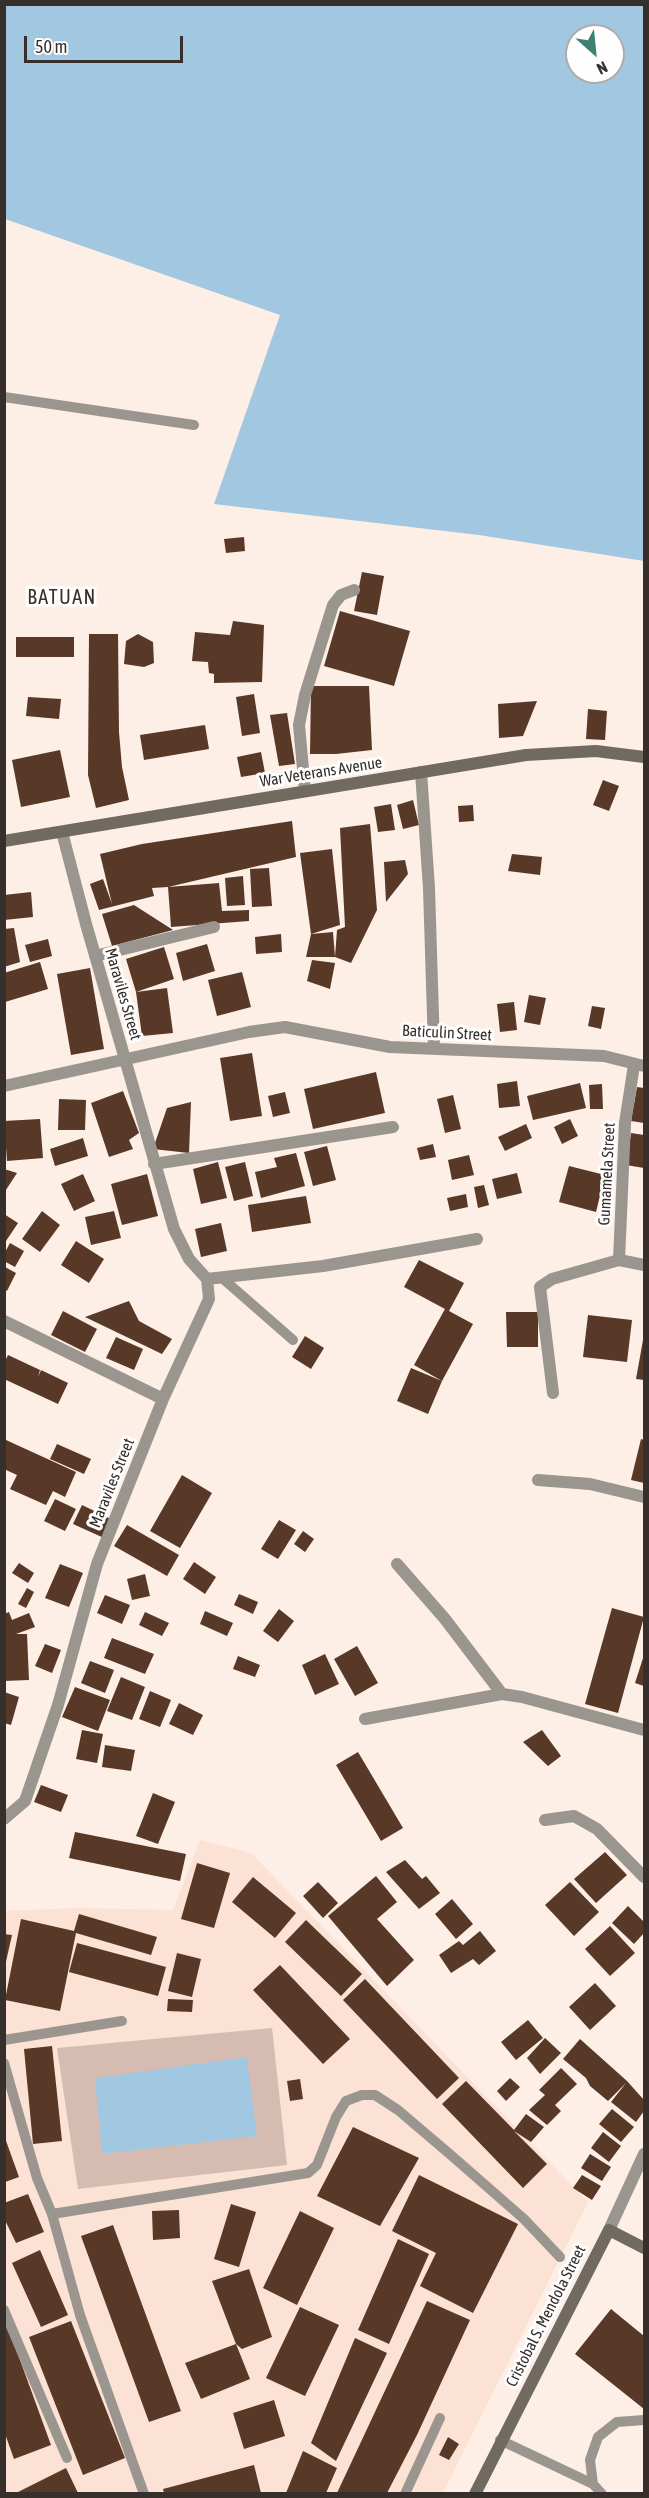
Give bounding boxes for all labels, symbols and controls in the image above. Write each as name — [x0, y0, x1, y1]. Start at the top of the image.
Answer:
scale bar — [27, 24, 186, 62]
north arrow — [565, 24, 625, 84]
text: 50 m — [35, 36, 67, 57]
text: N — [594, 58, 611, 78]
district label: BATUAN — [27, 586, 97, 610]
street label: War Veterans Avenue — [258, 753, 384, 791]
street label: Maraviles Street — [101, 946, 145, 1042]
street label: Baticulin Street — [402, 1021, 492, 1045]
street label: Gumamela Street — [595, 1122, 619, 1226]
street label: Maraviles Street — [85, 1436, 139, 1530]
street label: Cristobal S. Mendola Street — [502, 2242, 590, 2390]

